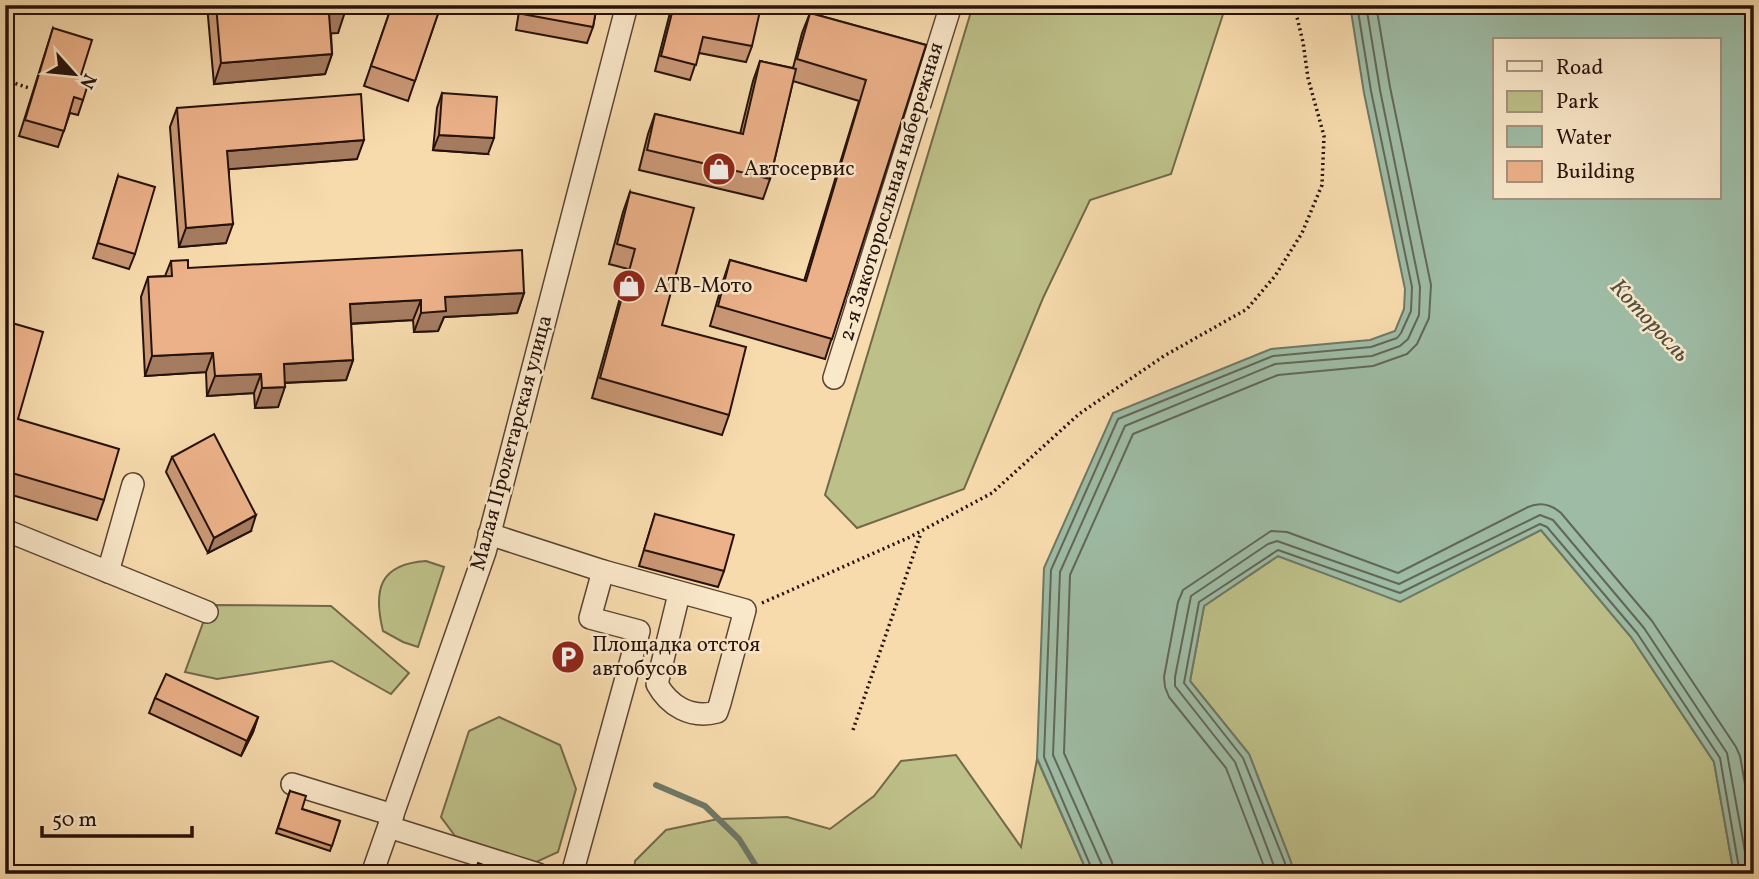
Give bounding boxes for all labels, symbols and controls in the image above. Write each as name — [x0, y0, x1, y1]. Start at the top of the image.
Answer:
north arrow — [38, 38, 108, 108]
legend — [1493, 38, 1720, 200]
street label: 2-я Закоторосльная набережная — [833, 39, 951, 345]
text: Road — [1556, 54, 1603, 83]
text: N — [73, 69, 102, 93]
text: Park — [1556, 88, 1599, 117]
text: Water — [1556, 124, 1612, 153]
shop icon: Автосервис — [700, 150, 738, 188]
place label: Автосервис — [744, 155, 855, 184]
text: Building — [1556, 158, 1635, 187]
shop icon: АТВ-Мото — [610, 267, 648, 305]
place label: АТВ-Мото — [654, 272, 752, 301]
water label: Которосль — [1602, 272, 1696, 370]
street label: Малая Пролетарская улица — [464, 312, 560, 574]
place label: Площадка отстоя автобусов — [592, 631, 760, 684]
parking icon: Площадка отстоя автобусов — [549, 638, 587, 676]
scale bar — [42, 795, 192, 839]
text: 50 m — [52, 806, 97, 835]

